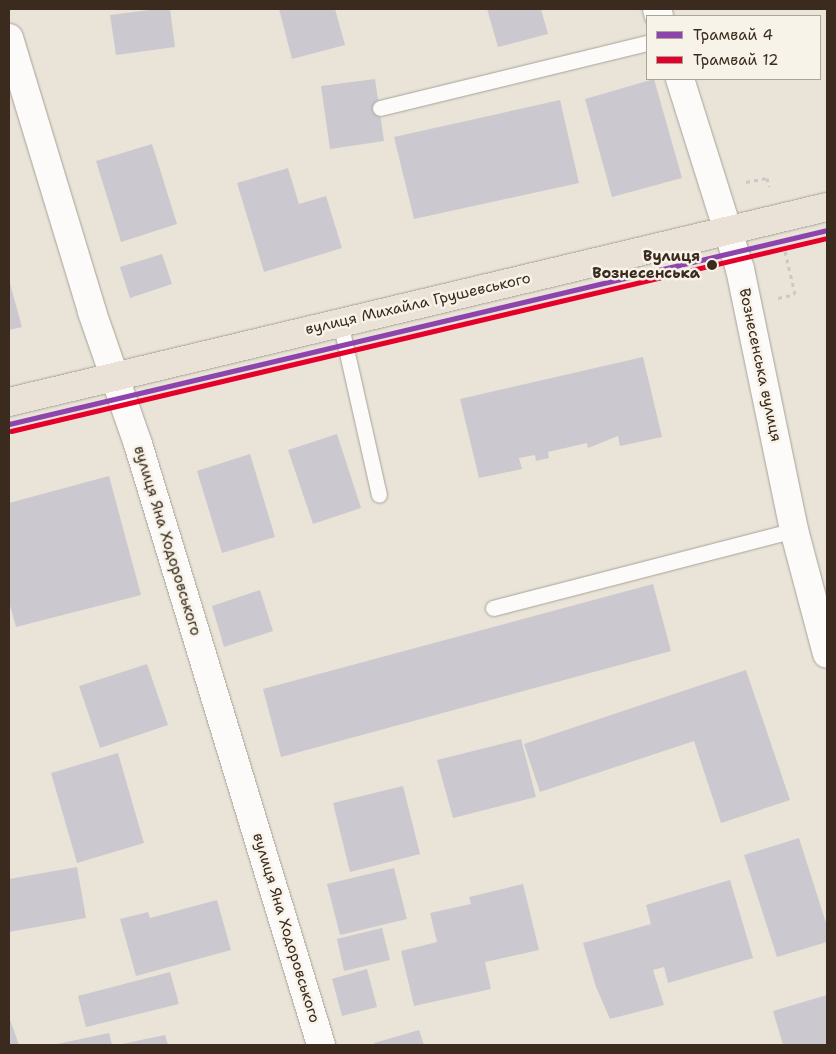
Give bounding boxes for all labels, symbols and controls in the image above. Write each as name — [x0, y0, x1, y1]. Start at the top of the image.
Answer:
legend — [646, 15, 821, 80]
text: Трамвай 4 — [693, 25, 773, 45]
text: Трамвай 12 — [693, 50, 778, 70]
place label: Вулиця Вознесенська — [592, 247, 700, 282]
marker: Вулиця Вознесенська — [704, 257, 720, 273]
street label: вулиця Михайла Грушевського — [304, 269, 532, 339]
street label: Вознесенська вулиця — [735, 287, 785, 443]
street label: вулиця Яна Ходоровського — [129, 444, 205, 638]
street label: вулиця Яна Ходоровського — [248, 831, 324, 1025]

